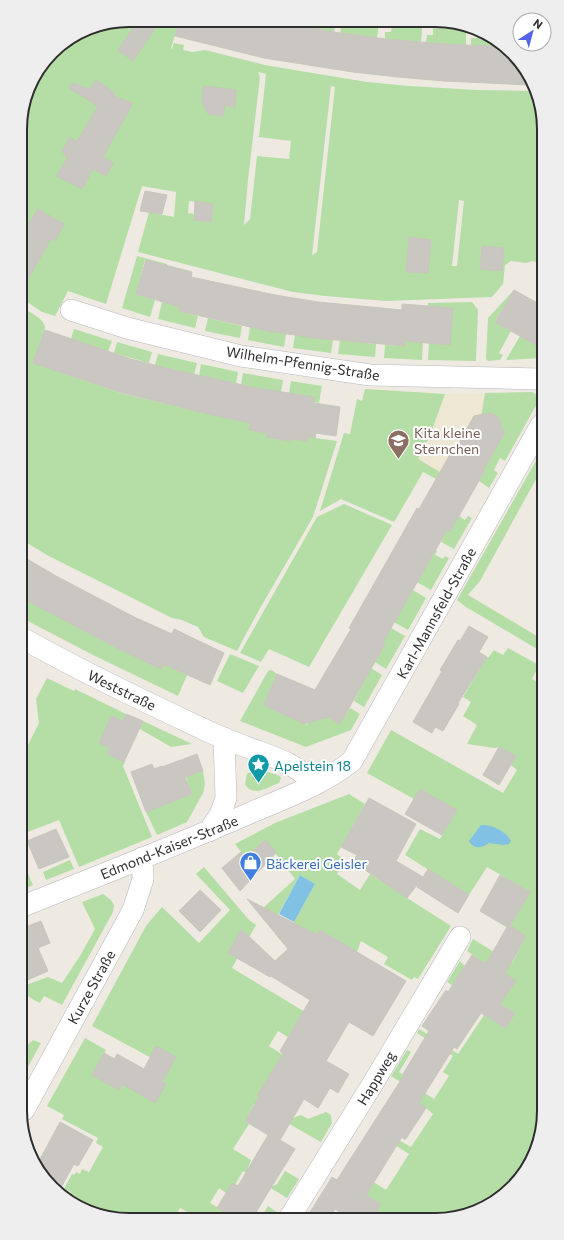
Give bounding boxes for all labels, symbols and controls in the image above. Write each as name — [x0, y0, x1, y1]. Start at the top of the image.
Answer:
north arrow — [512, 12, 552, 52]
text: N — [531, 16, 545, 31]
street label: Wilhelm-Pfennig-Straße — [225, 342, 381, 384]
place label: Kita kleine Sternchen — [414, 424, 480, 457]
school or university icon: Kita kleine Sternchen — [385, 427, 411, 460]
street label: Karl-Mannsfeld-Straße — [393, 544, 479, 682]
street label: Weststraße — [85, 666, 159, 714]
place icon: Apelstein 18 — [246, 752, 272, 785]
place label: Apelstein 18 — [274, 757, 351, 774]
street label: Edmond-Kaiser-Straße — [98, 812, 240, 882]
shop icon: Bäckerei Geisler — [237, 850, 263, 883]
place label: Bäckerei Geisler — [266, 855, 367, 872]
street label: Kurze Straße — [64, 947, 118, 1027]
street label: Happweg — [353, 1048, 399, 1108]

